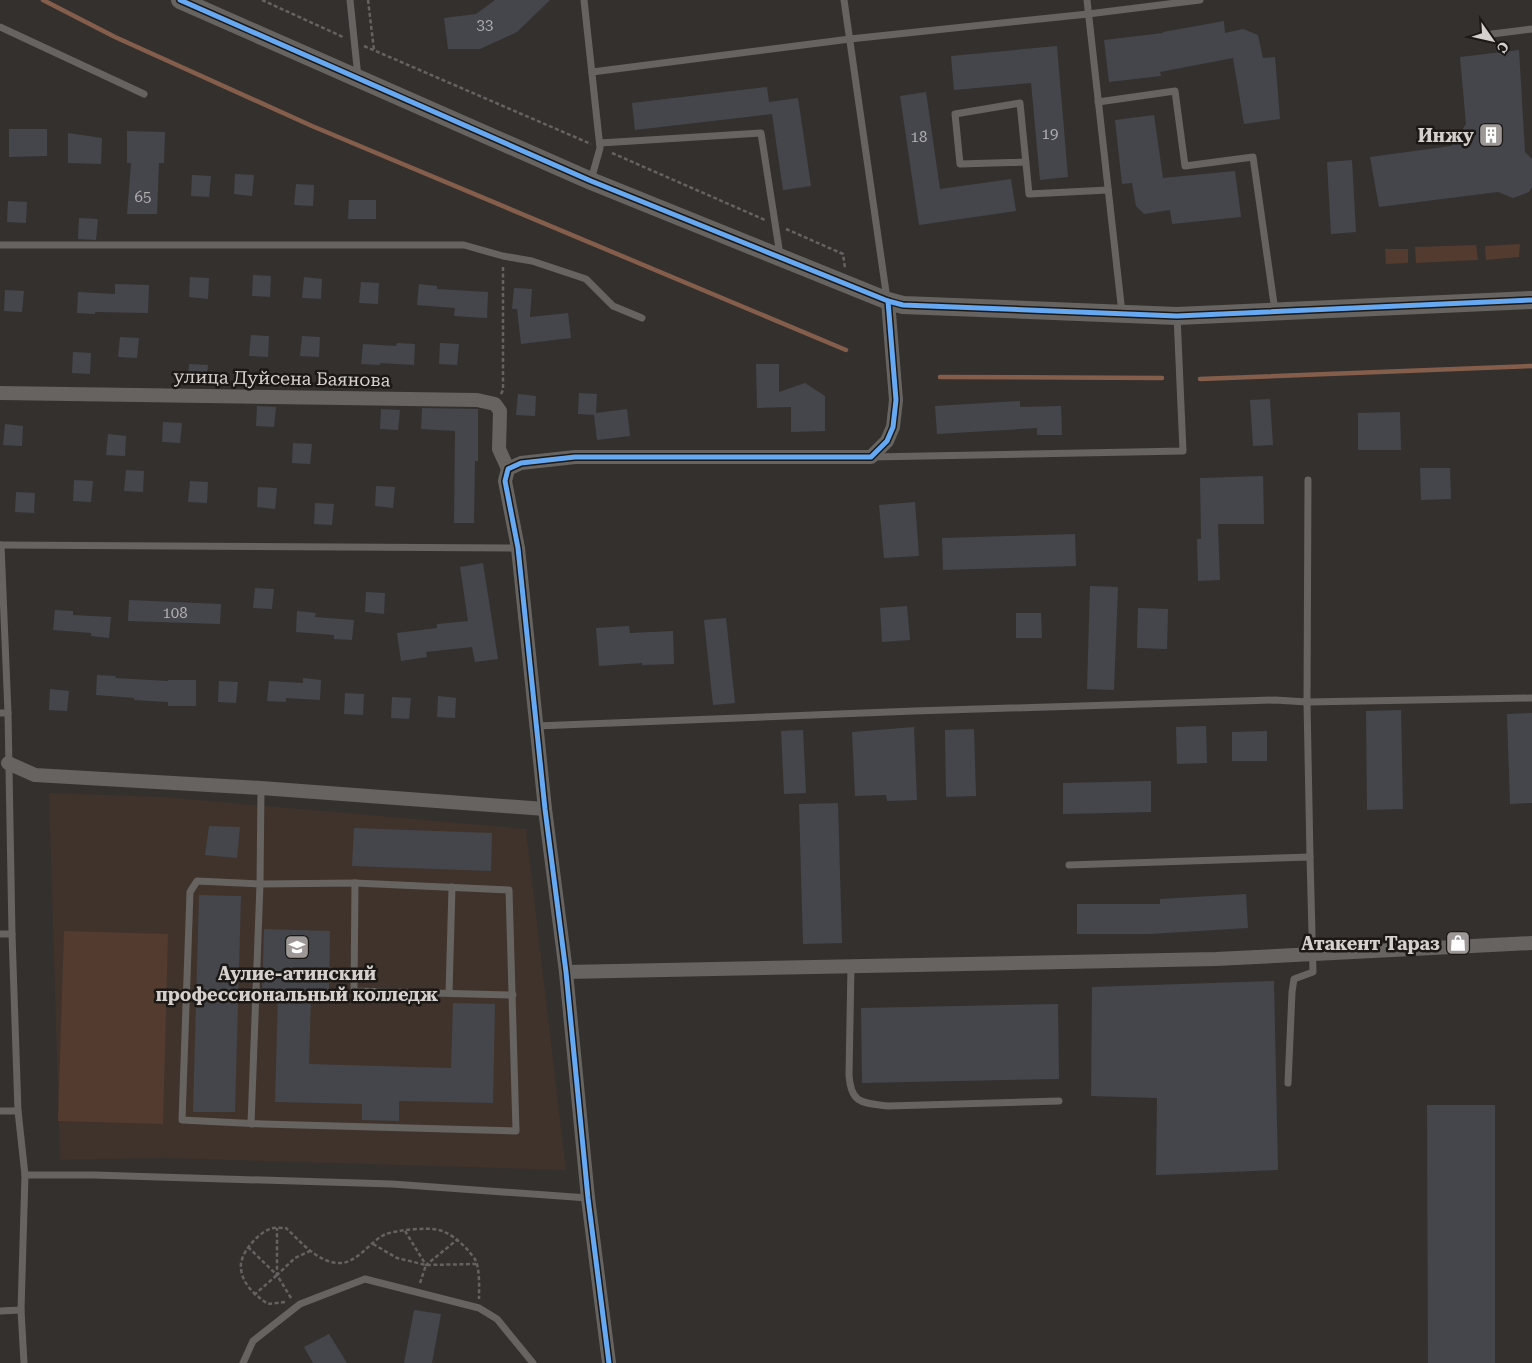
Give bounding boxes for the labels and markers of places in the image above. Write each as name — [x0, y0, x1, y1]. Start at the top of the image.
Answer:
building icon: Инжу — [1478, 122, 1504, 148]
place label: Инжу — [1418, 125, 1474, 146]
shop icon: Атакент Тараз — [1445, 930, 1471, 956]
place label: Атакент Тараз — [1301, 933, 1440, 954]
school or university icon: Аулие-атинский профессиональный колледж — [284, 934, 310, 960]
place label: Аулие-атинский профессиональный колледж — [156, 963, 439, 1005]

